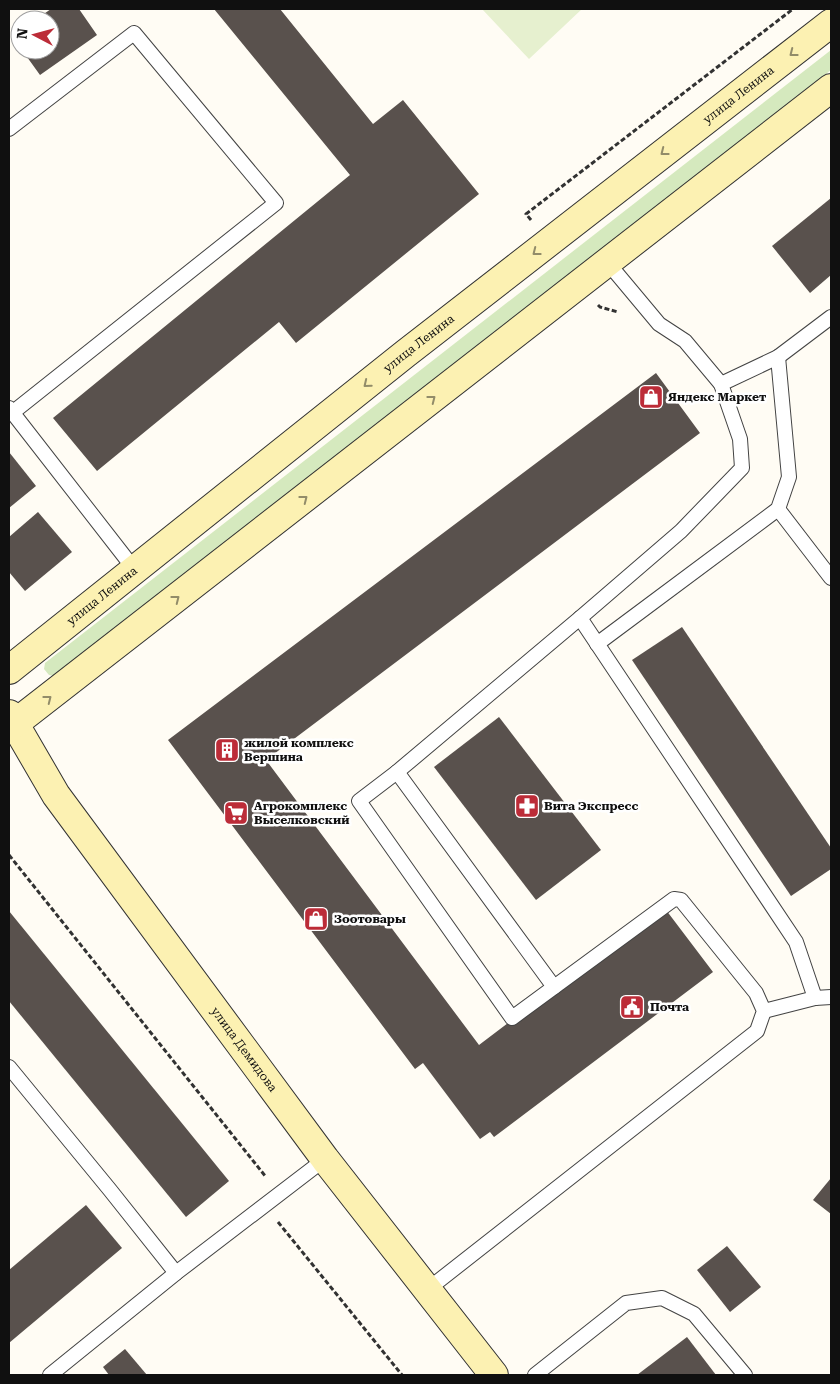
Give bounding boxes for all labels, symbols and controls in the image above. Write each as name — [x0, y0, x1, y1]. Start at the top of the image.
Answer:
north arrow — [10, 10, 60, 60]
text: N — [14, 27, 31, 40]
one-way arrow — [790, 47, 799, 55]
street label: улица Ленина — [700, 63, 777, 127]
one-way arrow — [661, 147, 670, 156]
one-way arrow — [533, 247, 542, 255]
street label: улица Ленина — [381, 311, 457, 375]
one-way arrow — [364, 379, 373, 387]
shop icon: Яндекс Маркет — [638, 384, 664, 410]
place label: Яндекс Маркет — [668, 390, 766, 404]
one-way arrow — [426, 397, 435, 405]
one-way arrow — [298, 496, 308, 505]
street label: улица Ленина — [64, 563, 140, 628]
one-way arrow — [170, 596, 179, 604]
one-way arrow — [42, 696, 51, 704]
place label: жилой комплекс Вершина — [244, 736, 354, 764]
building icon: жилой комплекс Вершина — [214, 737, 240, 763]
pharmacy icon: Вита Экспресс — [514, 793, 540, 819]
place label: Агрокомплекс Выселковский — [254, 799, 349, 827]
place label: Вита Экспресс — [544, 799, 638, 813]
supermarket icon: Агрокомплекс Выселковский — [223, 800, 249, 826]
shop icon: Зоотовары — [303, 906, 329, 932]
place label: Зоотовары — [334, 912, 406, 926]
public building icon: Почта — [619, 994, 645, 1020]
place label: Почта — [650, 1000, 689, 1014]
street label: улица Демидова — [208, 1004, 280, 1095]

